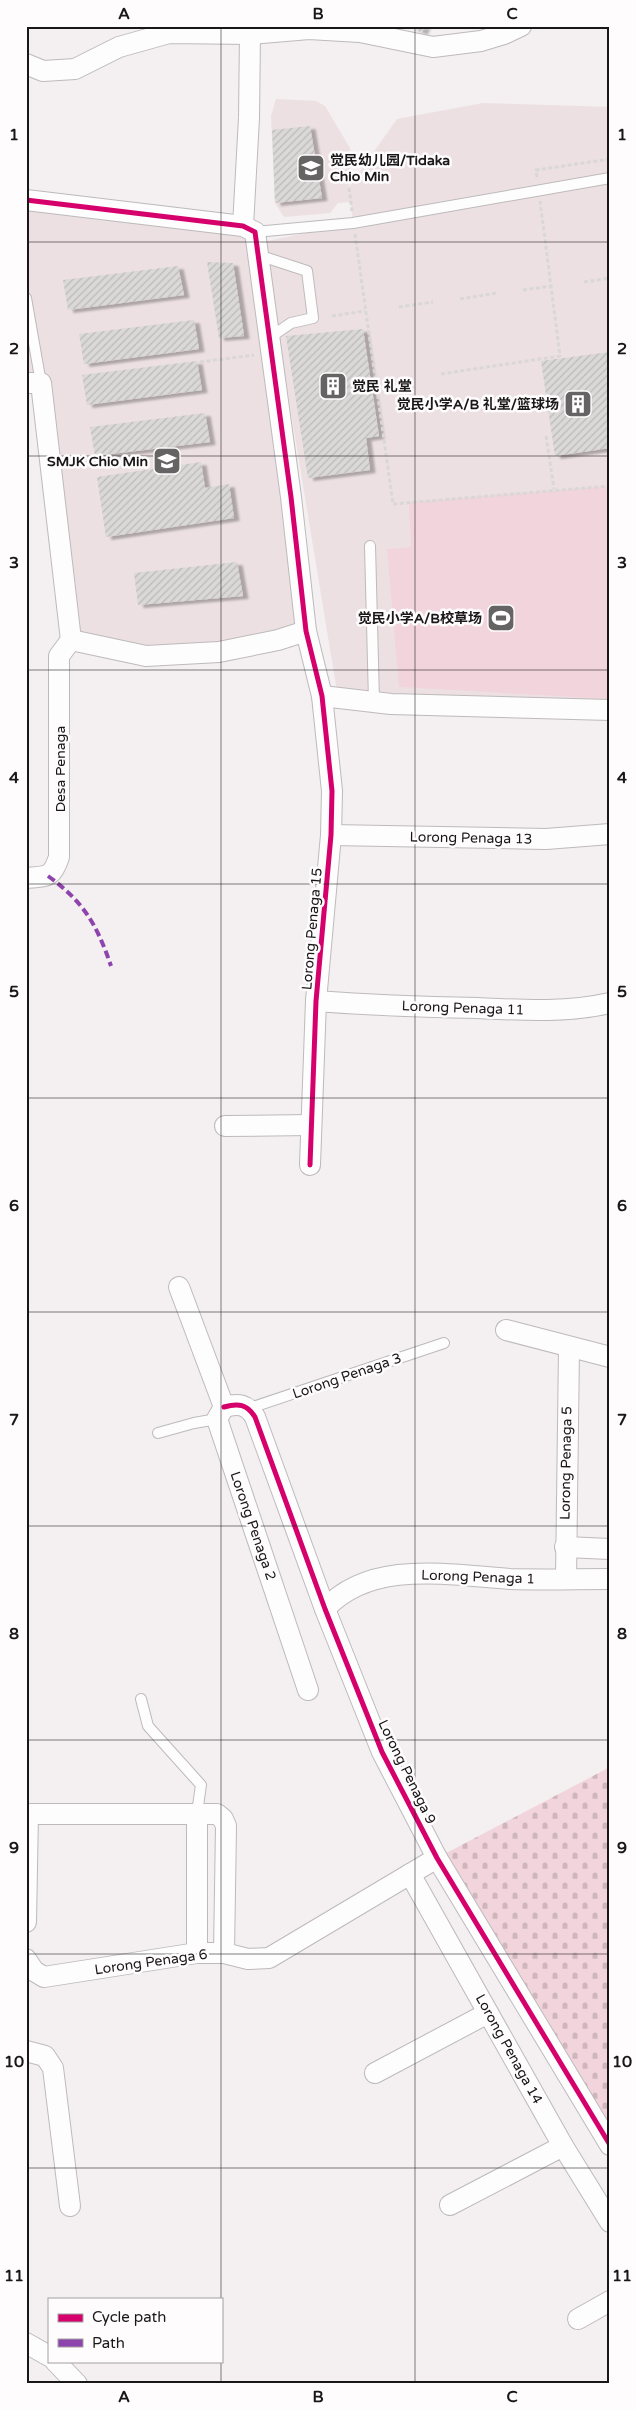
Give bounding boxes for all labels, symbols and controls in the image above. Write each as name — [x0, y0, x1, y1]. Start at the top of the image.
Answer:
text: A — [118, 4, 130, 24]
text: B — [312, 4, 324, 24]
text: C — [506, 4, 518, 24]
text: 1 — [9, 125, 19, 145]
text: 1 — [617, 125, 627, 145]
place label: 觉民幼儿园/Tidaka Chio Min — [330, 152, 450, 185]
school or university icon: 觉民幼儿园/Tidaka Chio Min — [296, 153, 326, 183]
text: 2 — [9, 339, 19, 359]
text: 2 — [617, 339, 627, 359]
building icon: 觉民 礼堂 — [318, 371, 348, 401]
place label: 觉民 礼堂 — [352, 378, 412, 395]
building icon: 觉民小学A/B 礼堂/篮球场 — [563, 389, 593, 419]
place label: 觉民小学A/B 礼堂/篮球场 — [397, 396, 559, 413]
school or university icon: SMJK Chio Min — [152, 446, 182, 476]
place label: SMJK Chio Min — [47, 453, 148, 470]
text: 3 — [9, 553, 19, 573]
text: 3 — [617, 553, 627, 573]
sports icon: 觉民小学A/B校草场 — [486, 603, 516, 633]
place label: 觉民小学A/B校草场 — [358, 610, 482, 627]
street label: Desa Penaga — [52, 726, 69, 812]
text: 4 — [9, 768, 19, 788]
text: 4 — [617, 768, 627, 788]
street label: Lorong Penaga 13 — [410, 828, 532, 848]
street label: Lorong Penaga 15 — [298, 867, 326, 991]
text: 5 — [9, 982, 19, 1002]
text: 5 — [617, 982, 627, 1002]
street label: Lorong Penaga 11 — [401, 997, 525, 1019]
text: 6 — [9, 1196, 19, 1216]
text: 6 — [617, 1196, 627, 1216]
street label: Lorong Penaga 3 — [290, 1349, 404, 1403]
street label: Lorong Penaga 5 — [557, 1406, 575, 1520]
text: 7 — [9, 1410, 19, 1430]
text: 7 — [617, 1410, 627, 1430]
street label: Lorong Penaga 2 — [226, 1469, 280, 1583]
street label: Lorong Penaga 1 — [421, 1567, 535, 1587]
text: 8 — [9, 1624, 19, 1644]
text: 8 — [617, 1624, 627, 1644]
street label: Lorong Penaga 9 — [374, 1717, 440, 1827]
text: 9 — [9, 1838, 19, 1858]
text: 9 — [617, 1838, 627, 1858]
street label: Lorong Penaga 6 — [93, 1946, 209, 1978]
street label: Lorong Penaga 14 — [472, 1991, 546, 2107]
text: 10 — [4, 2052, 24, 2072]
text: 10 — [612, 2052, 632, 2072]
text: 11 — [4, 2266, 24, 2286]
text: 11 — [612, 2266, 632, 2286]
legend — [48, 2298, 222, 2362]
text: Cycle path — [92, 2308, 166, 2326]
text: Path — [92, 2334, 125, 2352]
text: A — [118, 2387, 130, 2407]
text: B — [312, 2387, 324, 2407]
text: C — [506, 2387, 518, 2407]

